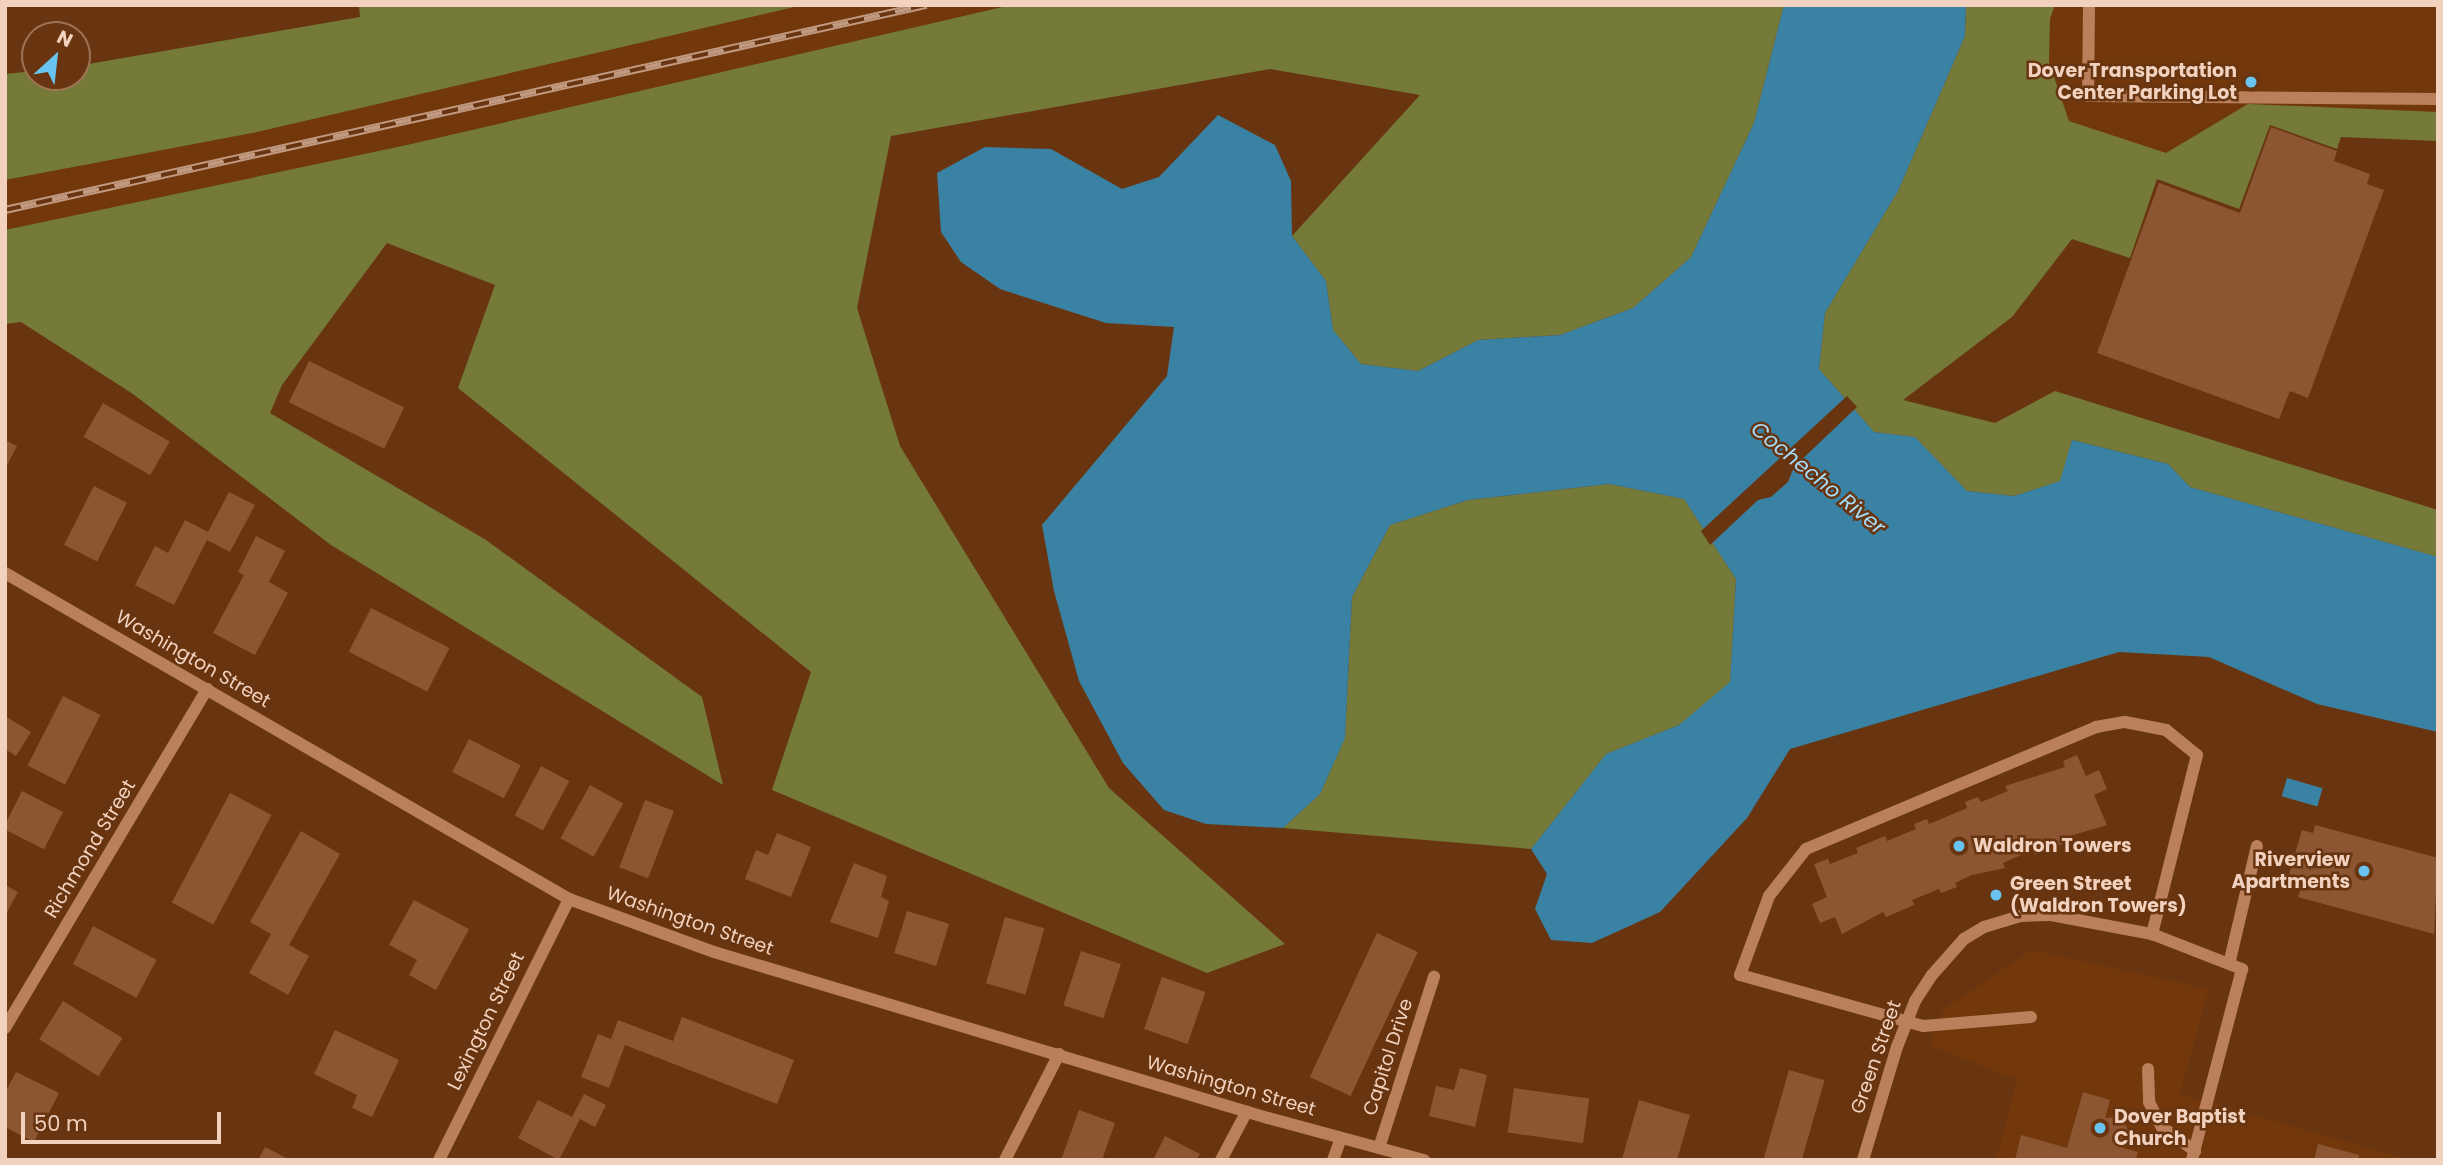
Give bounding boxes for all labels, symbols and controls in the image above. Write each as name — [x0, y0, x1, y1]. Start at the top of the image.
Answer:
north arrow — [21, 21, 91, 91]
text: N — [52, 23, 77, 54]
place label: Dover Transportation Center Parking Lot — [2028, 60, 2237, 104]
marker: Dover Transportation Center Parking Lot — [2243, 74, 2259, 90]
water label: Cochecho River — [1746, 416, 1890, 540]
street label: Washington Street — [111, 605, 275, 713]
street label: Richmond Street — [40, 776, 140, 922]
place label: Waldron Towers — [1973, 835, 2132, 857]
marker: Waldron Towers — [1951, 838, 1967, 854]
place label: Riverview Apartments — [2231, 849, 2350, 893]
marker: Riverview Apartments — [2356, 863, 2372, 879]
place label: Green Street (Waldron Towers) — [2010, 873, 2187, 917]
street label: Washington Street — [604, 882, 776, 960]
marker: Green Street (Waldron Towers) — [1988, 887, 2004, 903]
street label: Lexington Street — [443, 948, 529, 1094]
street label: Capitol Drive — [1358, 996, 1418, 1118]
street label: Green Street — [1846, 997, 1906, 1117]
street label: Washington Street — [1144, 1051, 1318, 1121]
scale bar — [24, 1098, 224, 1142]
place label: Dover Baptist Church — [2114, 1106, 2246, 1150]
text: 50 m — [34, 1109, 88, 1138]
marker: Dover Baptist Church — [2092, 1120, 2108, 1136]

